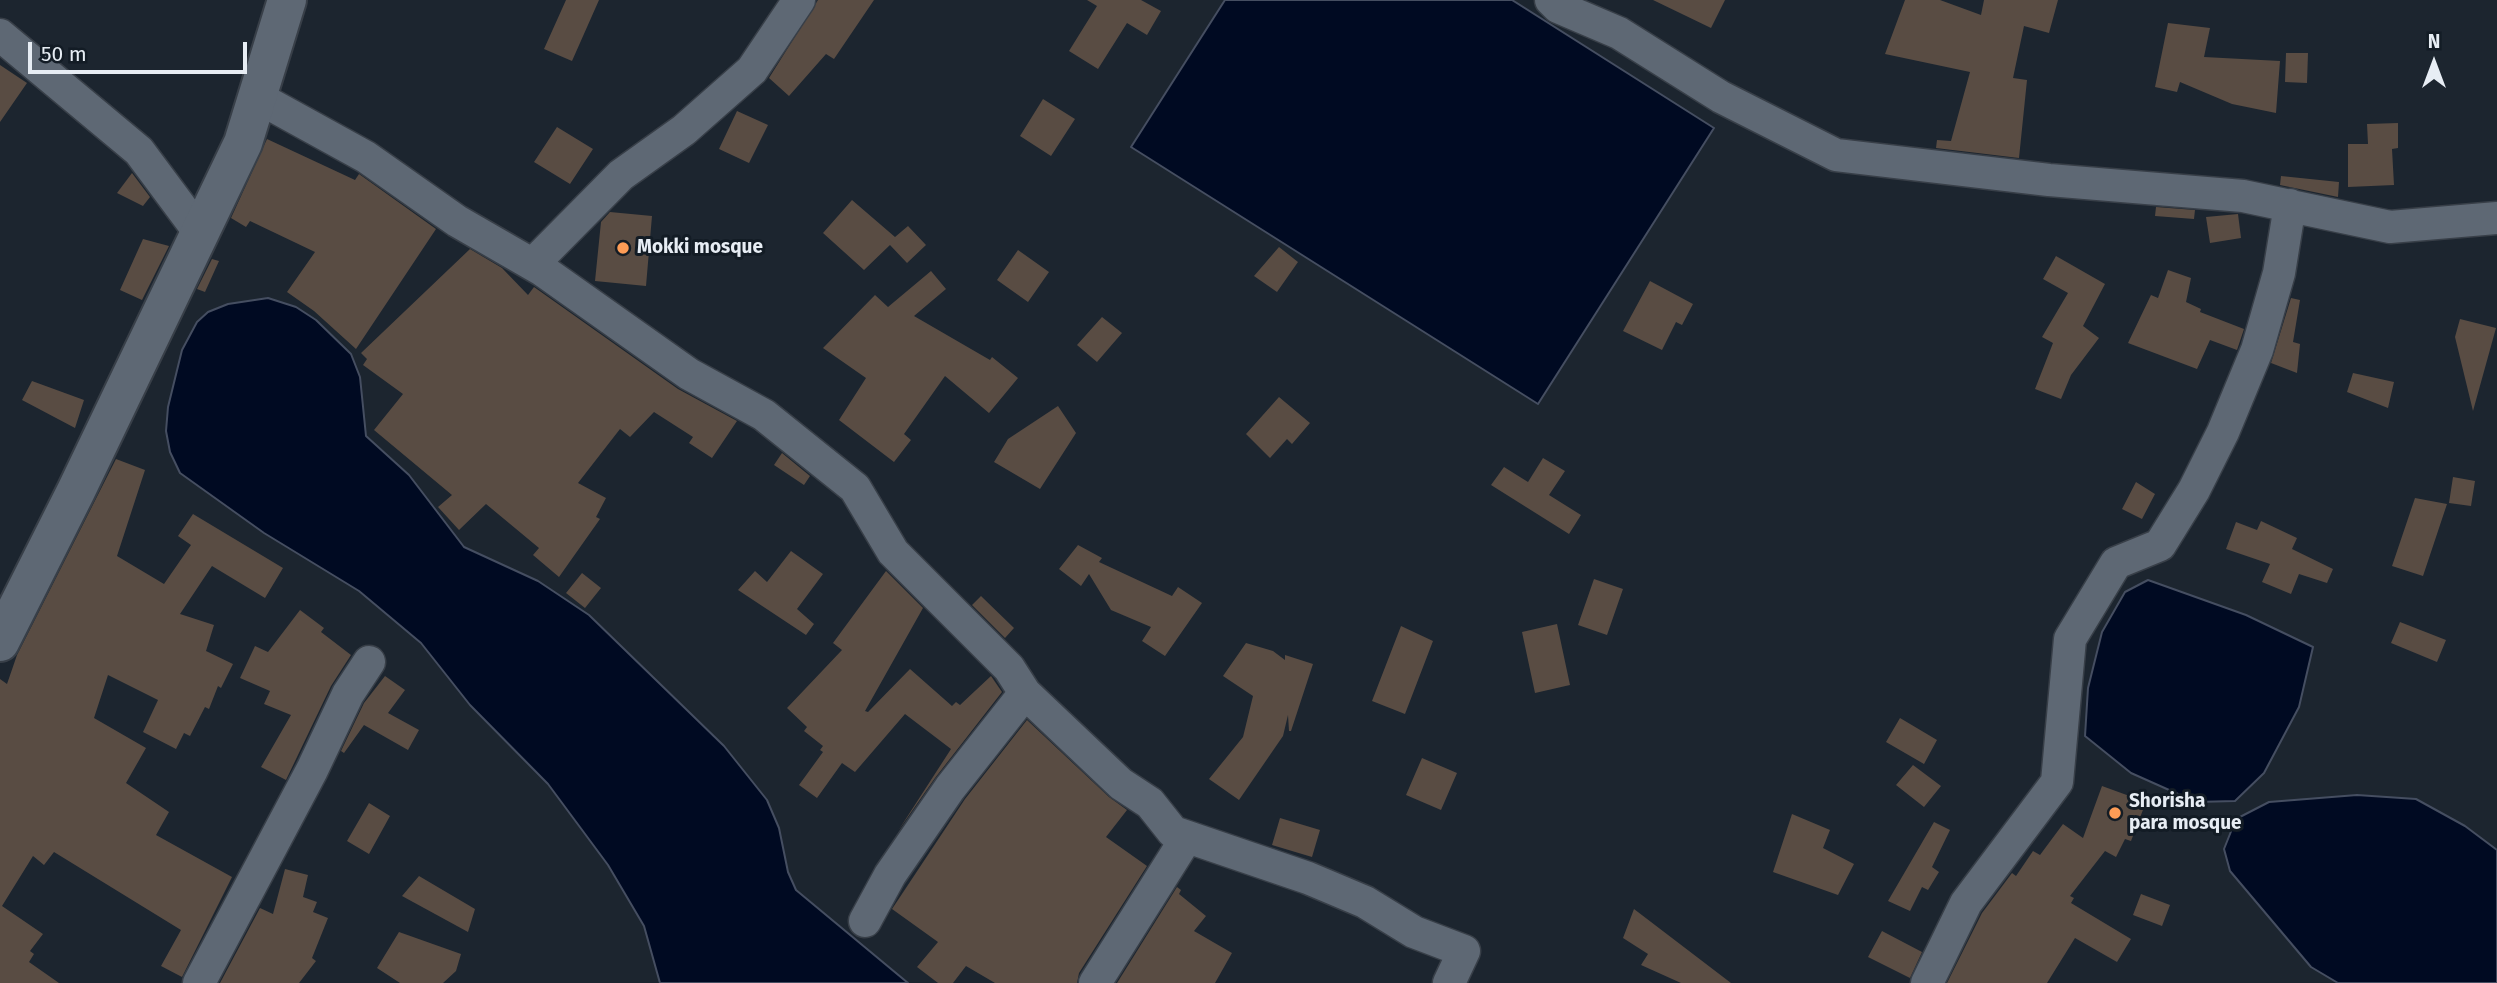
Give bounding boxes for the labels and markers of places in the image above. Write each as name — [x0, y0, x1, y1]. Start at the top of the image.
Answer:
place label: Mokki mosque — [637, 237, 763, 259]
marker: Mokki mosque — [615, 240, 631, 256]
place label: Shorisha para mosque — [2129, 791, 2242, 835]
marker: Shorisha para mosque — [2107, 805, 2123, 821]

